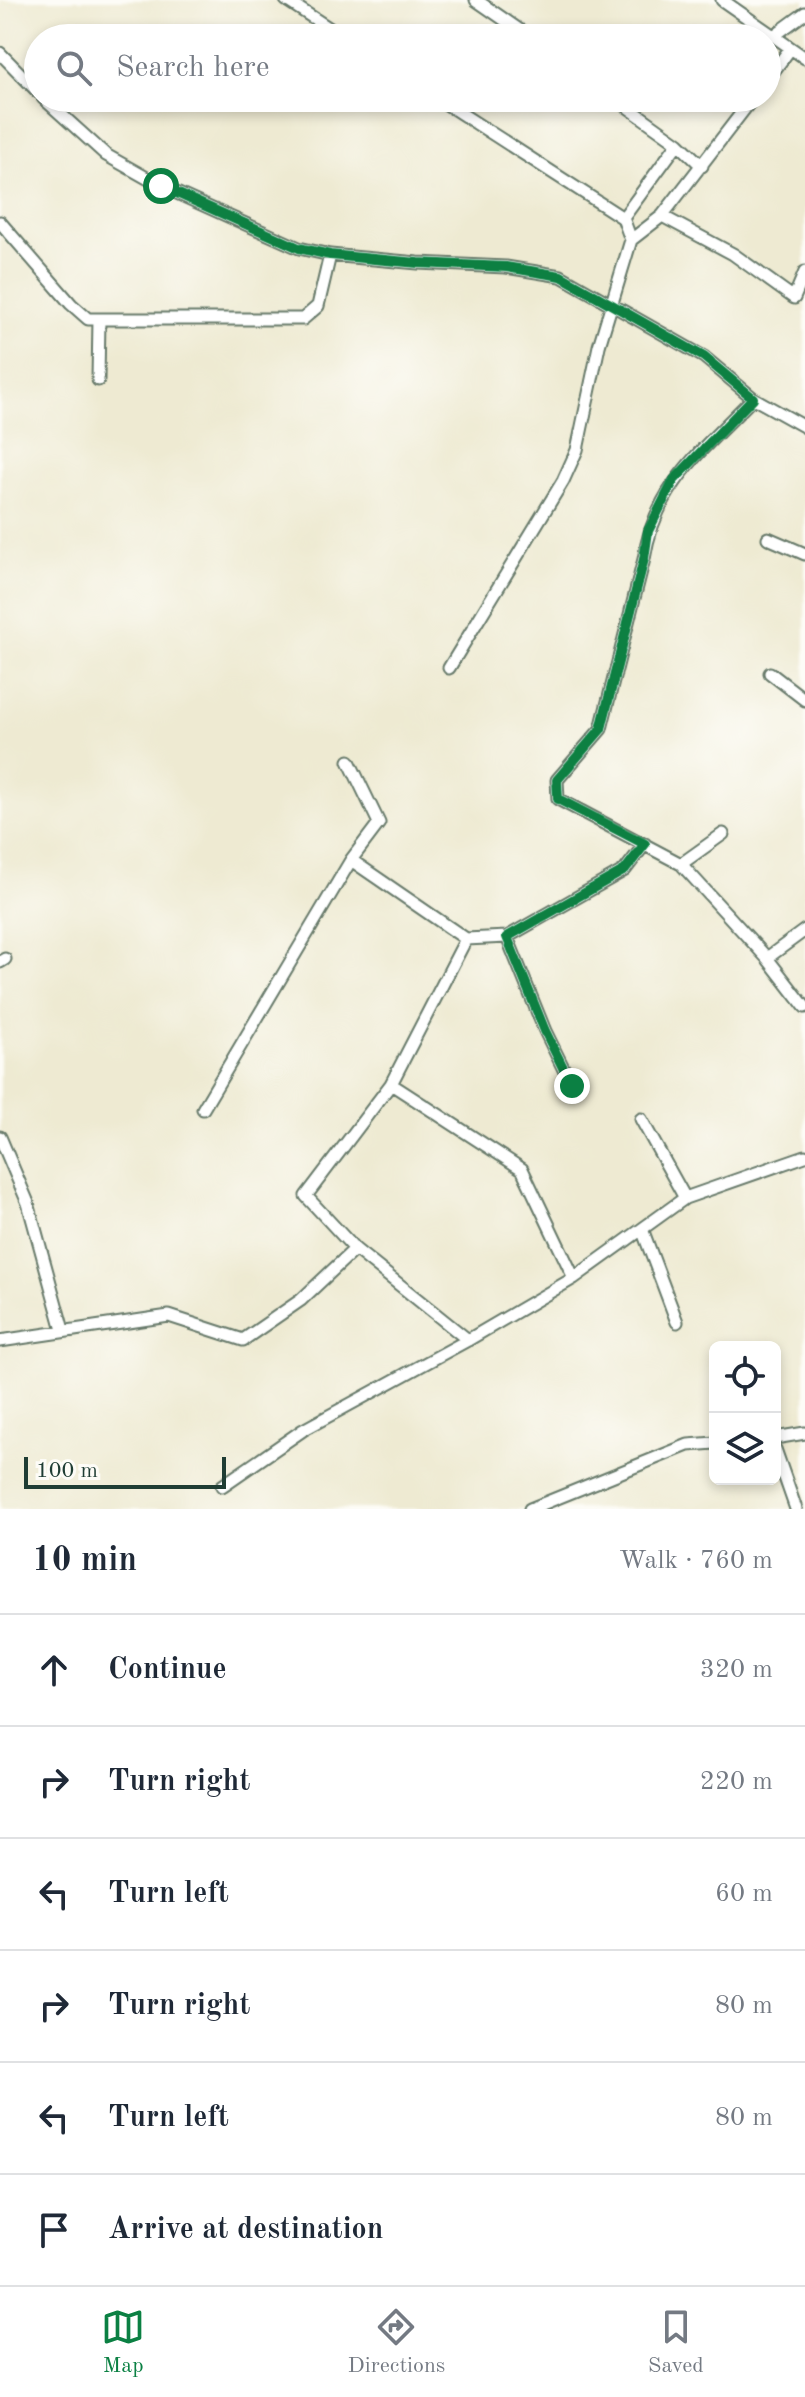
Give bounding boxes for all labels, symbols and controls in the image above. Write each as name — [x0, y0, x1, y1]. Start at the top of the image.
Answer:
search box — [24, 24, 781, 112]
icon: search — [52, 46, 96, 90]
text: Search here — [116, 53, 270, 83]
route start — [143, 168, 179, 204]
route end — [554, 1068, 590, 1104]
map controls — [709, 1341, 781, 1485]
button: locate — [709, 1341, 781, 1413]
button: layers — [709, 1413, 781, 1485]
scale bar — [24, 1453, 226, 1489]
text: 100 m — [36, 1460, 98, 1482]
text: 10 min — [32, 1544, 137, 1578]
text: Walk · 760 m — [619, 1548, 773, 1574]
icon: ahead — [32, 1648, 76, 1692]
text: Continue — [108, 1655, 227, 1685]
text: 320 m — [700, 1657, 773, 1683]
icon: right — [32, 1760, 76, 1804]
text: Turn right — [108, 1767, 250, 1797]
text: 220 m — [700, 1769, 773, 1795]
icon: left — [32, 1872, 76, 1916]
text: Turn left — [108, 1879, 229, 1909]
text: 60 m — [715, 1881, 773, 1907]
icon: right — [32, 1984, 76, 2028]
text: Turn right — [108, 1991, 250, 2021]
text: 80 m — [715, 1993, 773, 2019]
icon: left — [32, 2096, 76, 2140]
text: Turn left — [108, 2103, 229, 2133]
text: 80 m — [715, 2105, 773, 2131]
icon: arrive — [32, 2208, 76, 2252]
text: Arrive at destination — [108, 2215, 383, 2245]
tab: Map — [101, 2305, 145, 2380]
tab: Directions — [348, 2305, 445, 2380]
tab: Saved — [648, 2305, 704, 2380]

